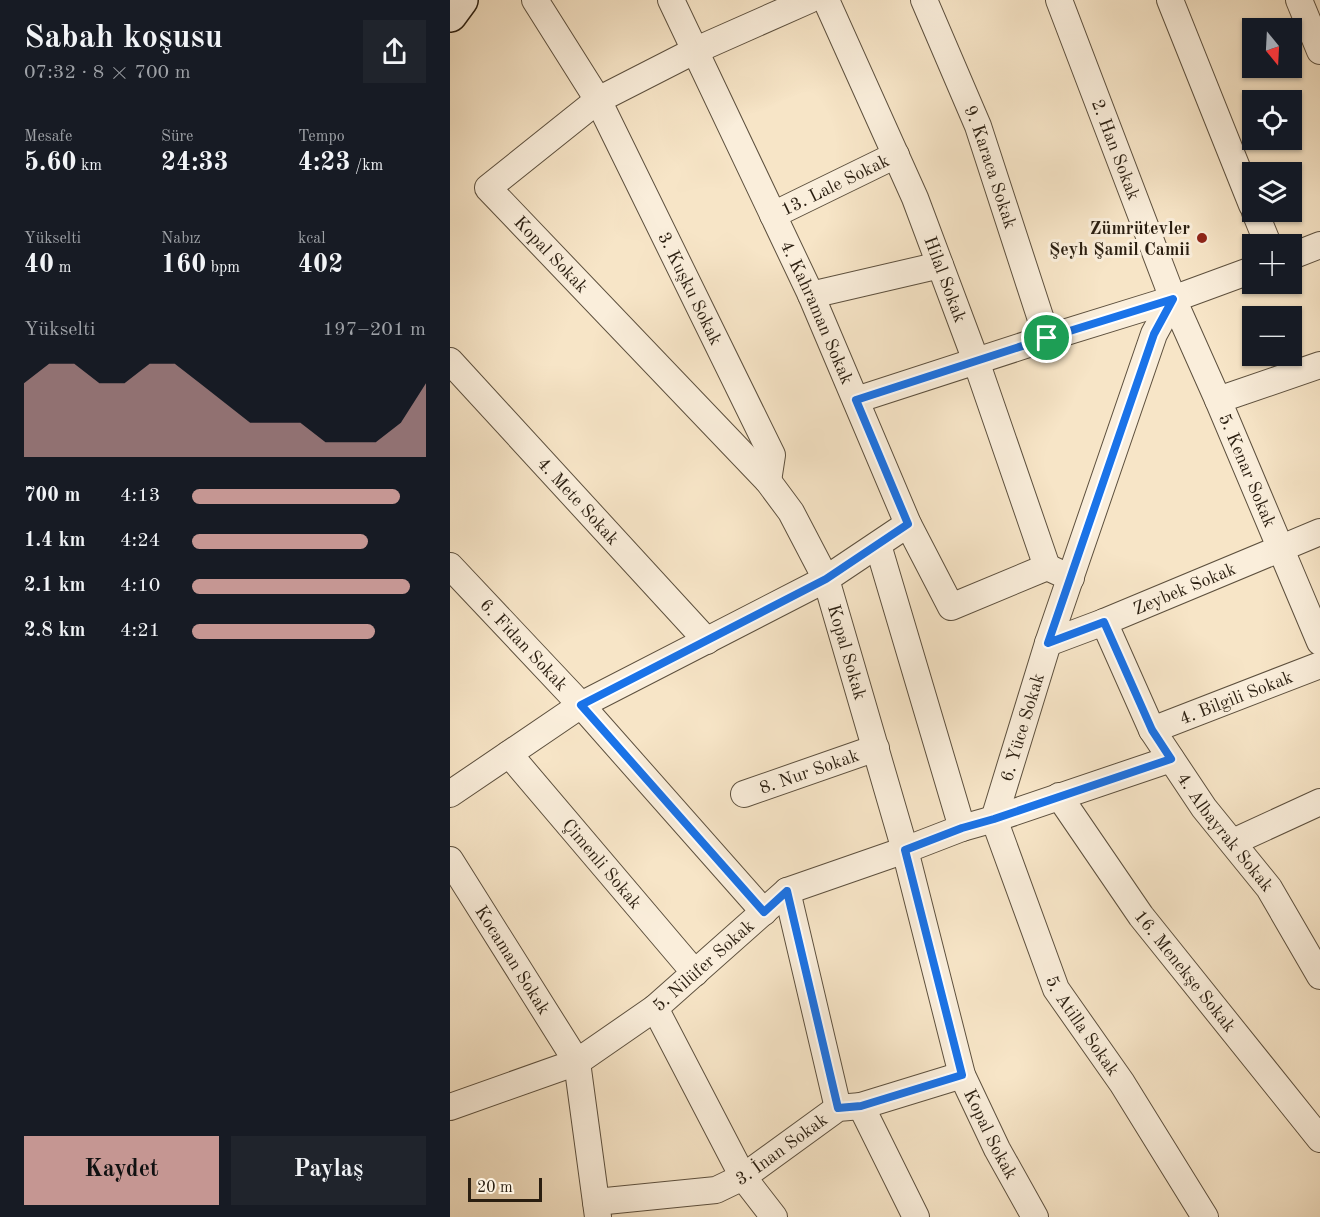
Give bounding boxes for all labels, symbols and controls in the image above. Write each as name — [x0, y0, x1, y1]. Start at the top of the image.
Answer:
north arrow — [1242, 18, 1302, 78]
map controls — [1242, 18, 1302, 366]
button: share — [363, 20, 426, 83]
text: Sabah koşusu — [24, 22, 223, 55]
text: 07:32 · 8 × 700 m — [24, 63, 191, 83]
button: locate — [1242, 90, 1302, 150]
street label: 2. Han Sokak — [1088, 97, 1142, 203]
street label: 9. Karaca Sokak — [960, 103, 1019, 231]
text: Mesafe — [24, 129, 72, 145]
text: Süre — [161, 129, 193, 145]
text: Tempo — [298, 129, 345, 145]
text: 5.60 — [24, 150, 77, 176]
text: 24:33 — [161, 150, 229, 176]
text: 4:23 — [298, 150, 351, 176]
street label: 13. Lale Sokak — [779, 152, 892, 220]
text: km — [77, 158, 102, 174]
text: /km — [351, 158, 383, 174]
button: layers — [1242, 162, 1302, 222]
street label: Kopal Sokak — [510, 213, 591, 297]
place label: Zümrütevler Şeyh Şamil Camii — [1049, 220, 1190, 259]
street label: 3. Kuşku Sokak — [654, 229, 725, 348]
text: Yükselti — [24, 231, 81, 247]
text: Nabız — [161, 231, 201, 247]
text: kcal — [298, 231, 326, 247]
marker: Zümrütevler Şeyh Şamil Camii — [1195, 231, 1209, 245]
street label: Hilal Sokak — [920, 234, 969, 325]
button: + — [1242, 234, 1302, 294]
street label: 4. Kahraman Sokak — [777, 238, 856, 387]
text: 40 — [24, 252, 54, 278]
text: 160 — [161, 252, 206, 278]
text: 402 — [298, 252, 343, 278]
text: m — [54, 260, 71, 276]
text: bpm — [206, 260, 240, 276]
button: − — [1242, 306, 1302, 366]
pin — [1021, 312, 1072, 363]
text: Yükselti — [24, 320, 95, 340]
text: 197–201 m — [323, 320, 426, 340]
icon: arrive — [1030, 321, 1063, 354]
street label: 5. Kenar Sokak — [1215, 411, 1279, 530]
street label: 4. Mete Sokak — [533, 455, 622, 549]
text: 700 m — [24, 486, 80, 506]
text: 4:13 — [120, 486, 160, 506]
text: 1.4 km — [24, 531, 86, 551]
text: 4:24 — [120, 531, 160, 551]
street label: Zeybek Sokak — [1131, 560, 1239, 619]
text: 2.1 km — [24, 576, 86, 596]
text: 4:10 — [120, 576, 160, 596]
street label: 6. Fidan Sokak — [476, 596, 571, 695]
street label: Kopal Sokak — [824, 603, 869, 702]
text: 2.8 km — [24, 621, 86, 641]
text: 4:21 — [120, 621, 160, 641]
street label: 4. Bilgili Sokak — [1177, 668, 1295, 728]
street label: 6. Yüce Sokak — [998, 671, 1048, 784]
street label: 8. Nur Sokak — [757, 747, 862, 798]
street label: 4. Albayrak Sokak — [1173, 770, 1276, 895]
street label: Çimenli Sokak — [558, 816, 645, 913]
street label: Kocaman Sokak — [471, 903, 553, 1018]
street label: 16. Menekşe Sokak — [1130, 907, 1239, 1036]
street label: 5. Nilüfer Sokak — [650, 917, 758, 1015]
street label: 5. Atilla Sokak — [1042, 974, 1122, 1079]
street label: Kopal Sokak — [960, 1086, 1020, 1183]
street label: 3. İnan Sokak — [733, 1111, 831, 1189]
button: Kaydet — [24, 1136, 219, 1205]
button: Paylaş — [231, 1136, 426, 1205]
scale bar — [468, 1175, 542, 1202]
text: 20 m — [477, 1180, 513, 1196]

